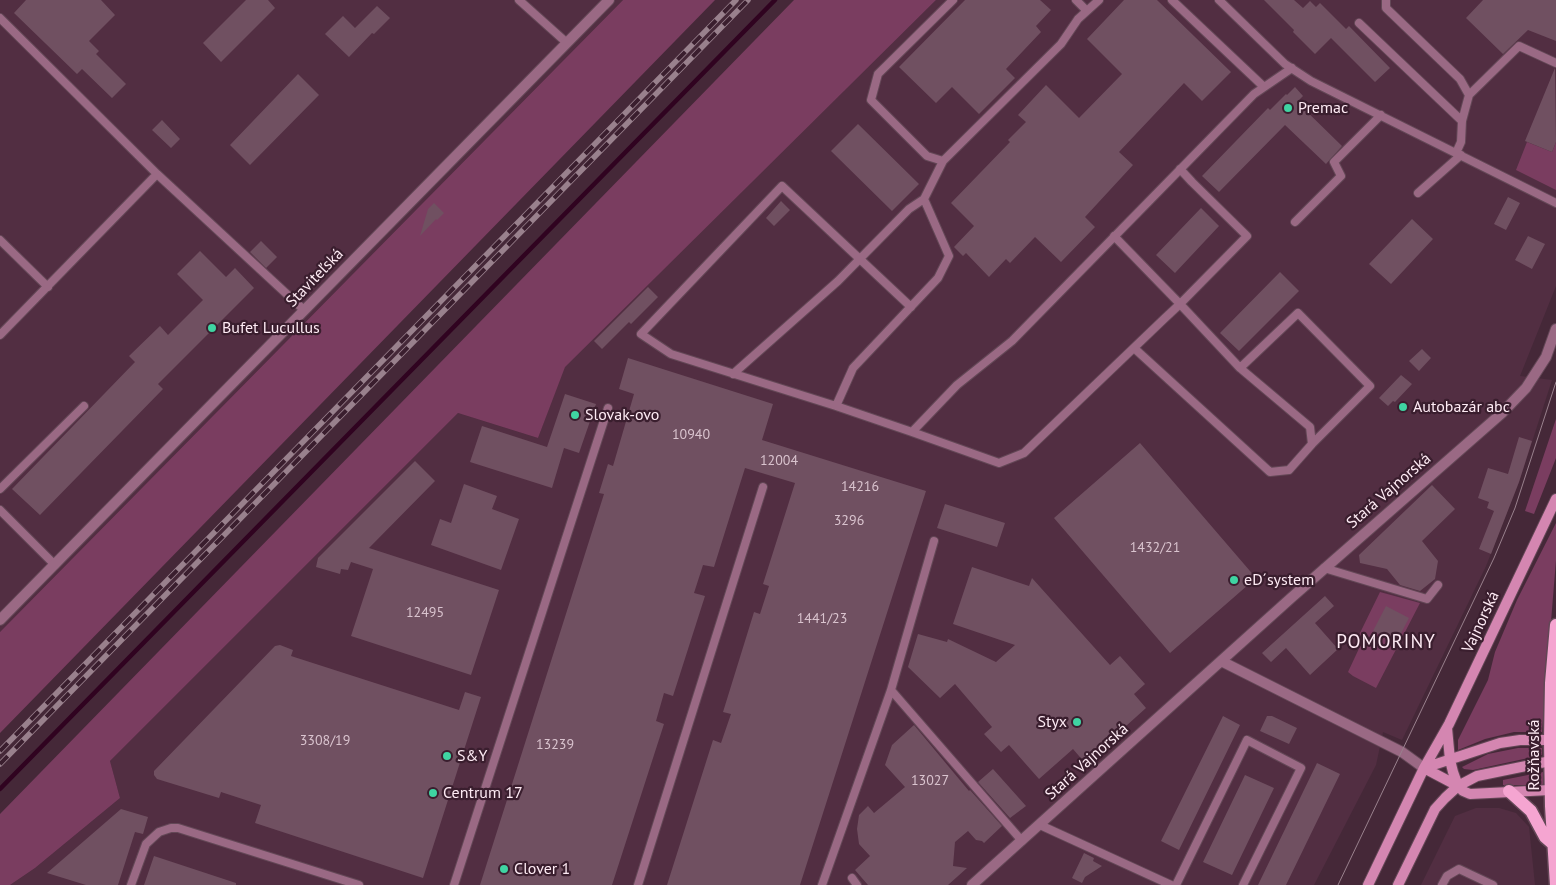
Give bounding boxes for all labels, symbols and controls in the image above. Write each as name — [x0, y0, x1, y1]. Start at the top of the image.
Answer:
place label: Premac — [1298, 98, 1348, 118]
marker: Premac — [1282, 102, 1294, 114]
street label: Staviteľská — [282, 245, 348, 311]
place label: Bufet Lucullus — [222, 318, 320, 338]
marker: Bufet Lucullus — [206, 322, 218, 334]
place label: Autobazár abc — [1413, 397, 1510, 417]
marker: Autobazár abc — [1397, 401, 1409, 413]
place label: Slovak-ovo — [585, 405, 659, 425]
marker: Slovak-ovo — [569, 409, 581, 421]
house number: 10940 — [672, 427, 710, 443]
street label: Stará Vajnorská — [1343, 449, 1435, 533]
house number: 12004 — [760, 453, 798, 469]
house number: 14216 — [841, 479, 879, 495]
house number: 3296 — [834, 513, 864, 529]
house number: 1432/21 — [1130, 540, 1180, 556]
place label: eD´system — [1244, 570, 1314, 590]
marker: eD´system — [1228, 574, 1240, 586]
street label: Vajnorská — [1458, 588, 1504, 656]
house number: 12495 — [406, 605, 444, 621]
house number: 1441/23 — [797, 611, 847, 627]
district label: POMORINY — [1335, 632, 1437, 654]
place label: Styx — [1038, 712, 1067, 732]
marker: Styx — [1071, 716, 1083, 728]
street label: Stará Vajnorská — [1042, 720, 1132, 804]
street label: Rožňavská — [1524, 720, 1544, 790]
house number: 3308/19 — [300, 733, 350, 749]
house number: 13239 — [536, 737, 574, 753]
place label: S&Y — [457, 746, 487, 766]
marker: S&Y — [441, 750, 453, 762]
house number: 13027 — [911, 773, 949, 789]
place label: Centrum 17 — [443, 783, 523, 803]
marker: Centrum 17 — [427, 787, 439, 799]
place label: Clover 1 — [514, 859, 570, 879]
marker: Clover 1 — [498, 863, 510, 875]

